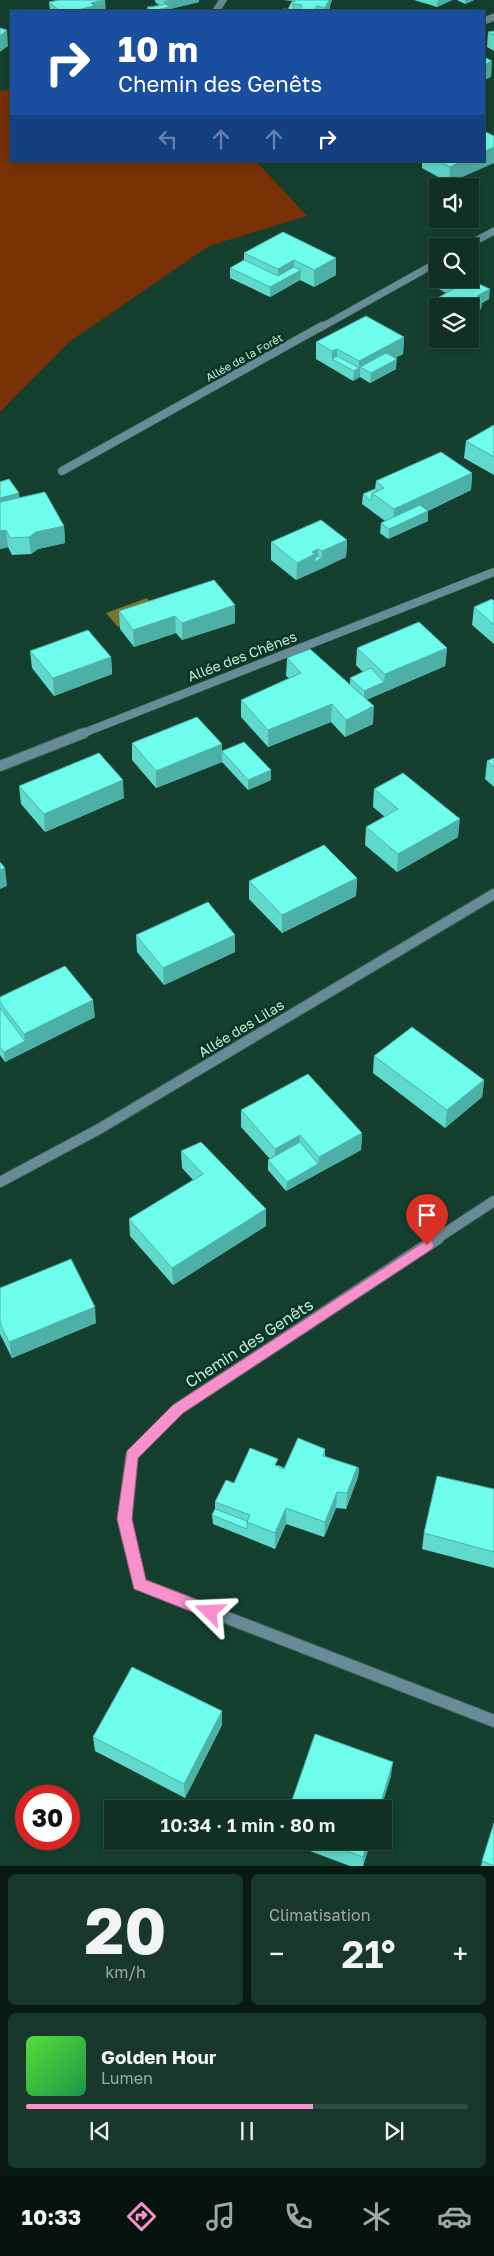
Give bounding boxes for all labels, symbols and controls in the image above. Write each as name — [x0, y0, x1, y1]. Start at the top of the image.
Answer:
text: 10 m — [118, 28, 198, 70]
icon: right — [35, 30, 100, 95]
text: Chemin des Genêts — [118, 70, 322, 97]
icon: left — [154, 125, 182, 153]
icon: ahead — [207, 125, 235, 153]
icon: ahead — [260, 125, 288, 153]
icon: right — [313, 125, 341, 153]
map controls — [429, 178, 479, 348]
button: sound — [429, 178, 479, 228]
button: search — [429, 238, 479, 288]
button: layers — [429, 298, 479, 348]
street label: Allée de la Forêt — [203, 330, 285, 384]
street label: Allée des Chênes — [185, 627, 299, 685]
street label: Allée des Lilas — [195, 996, 287, 1060]
pin — [406, 1194, 448, 1245]
icon: arrive — [413, 1201, 441, 1229]
street label: Chemin des Genêts — [181, 1294, 317, 1392]
position arrow — [183, 1585, 235, 1637]
speed limit sign: 30 — [15, 1785, 80, 1850]
text: 10:34 · 1 min · 80 m — [161, 1813, 335, 1836]
text: 20 — [85, 1890, 166, 1968]
text: Climatisation — [269, 1905, 371, 1925]
text: 21° — [342, 1931, 396, 1976]
text: − — [269, 1937, 284, 1970]
text: + — [453, 1937, 468, 1970]
text: km/h — [105, 1962, 146, 1982]
text: Golden Hour — [101, 2045, 216, 2068]
text: Lumen — [101, 2068, 153, 2088]
icon: previous — [86, 2117, 114, 2145]
icon: pause — [233, 2117, 261, 2145]
icon: next — [380, 2117, 408, 2145]
icon: directions — [124, 2199, 159, 2234]
icon: music — [203, 2199, 238, 2234]
icon: phone — [281, 2199, 316, 2234]
icon: climate — [359, 2199, 394, 2234]
icon: car — [437, 2199, 472, 2234]
text: 10:33 — [22, 2203, 81, 2230]

